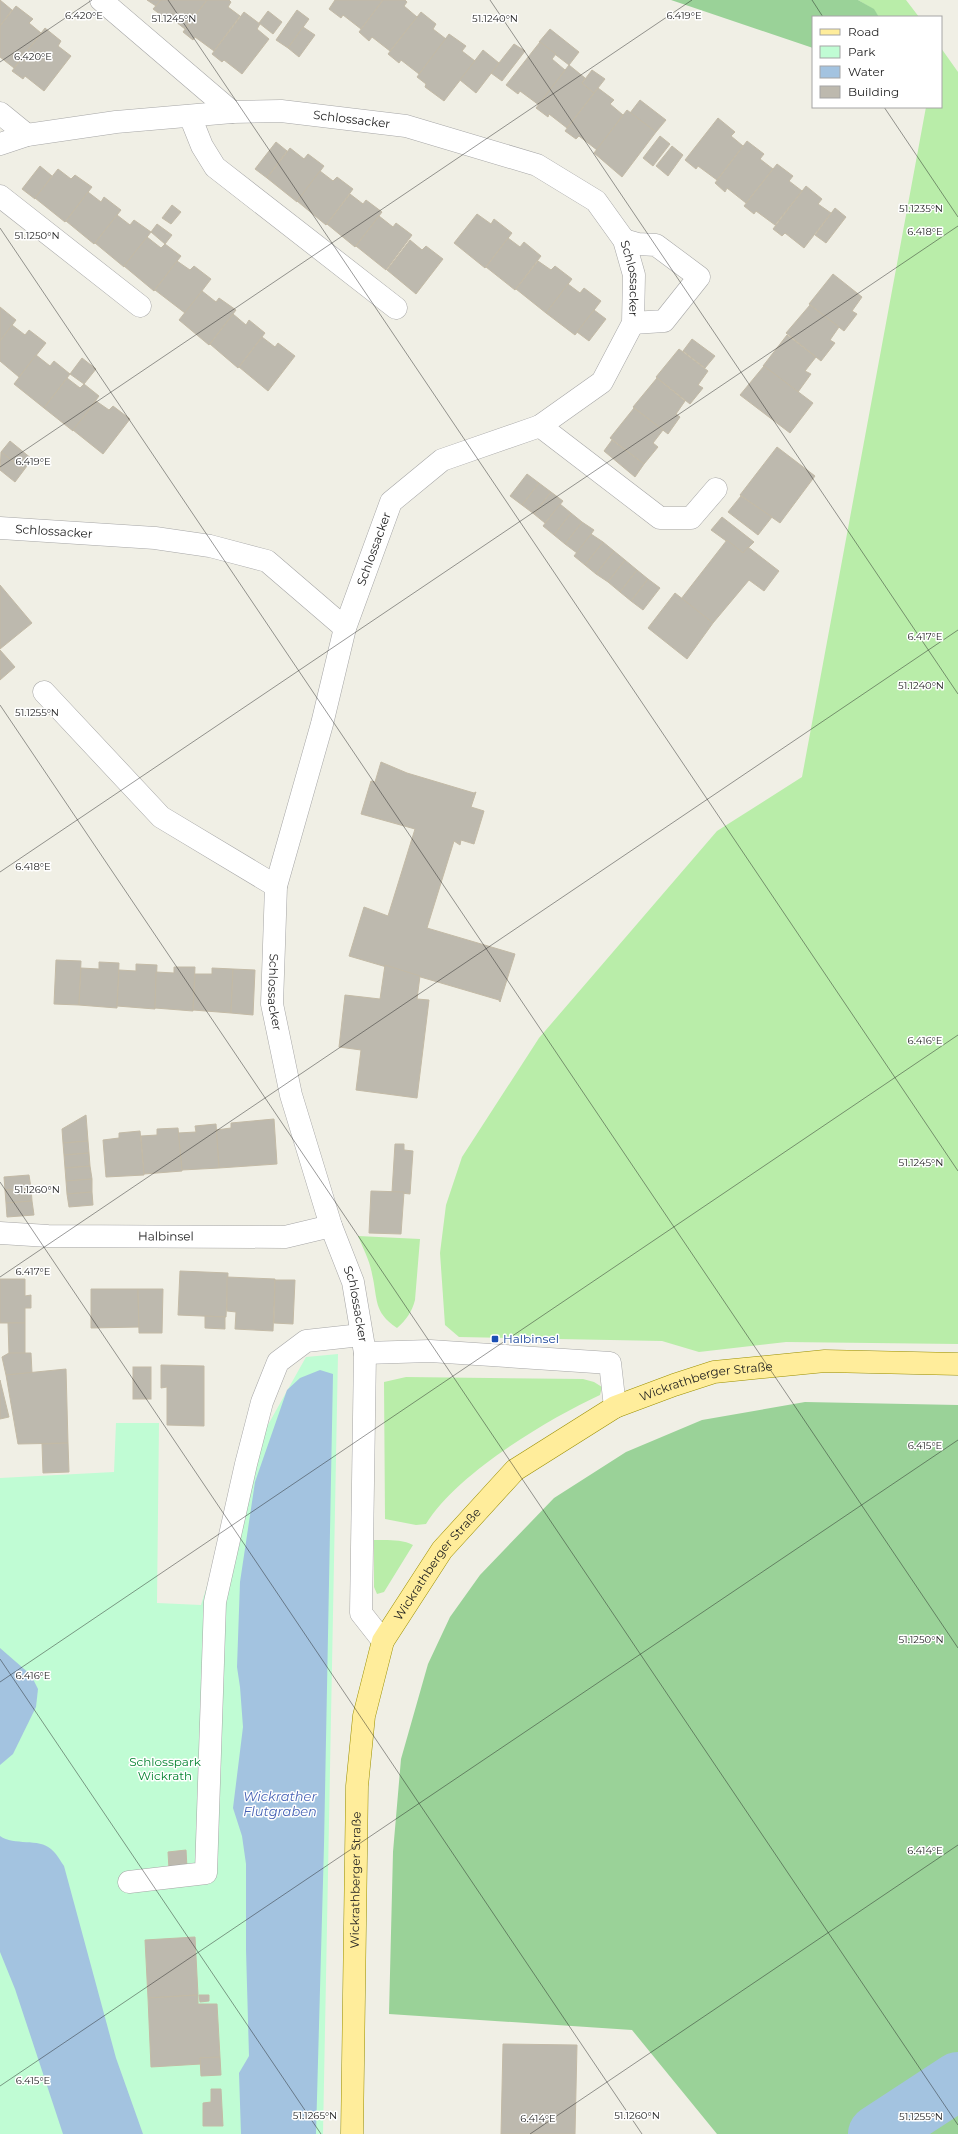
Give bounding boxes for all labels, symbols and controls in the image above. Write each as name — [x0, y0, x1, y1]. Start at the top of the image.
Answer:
text: 6.420°E — [65, 9, 103, 22]
text: 6.419°E — [666, 9, 702, 22]
text: 51.1245°N — [152, 12, 196, 25]
text: 51.1240°N — [472, 12, 518, 25]
legend — [812, 16, 942, 108]
text: Road — [848, 24, 879, 39]
text: Park — [848, 44, 876, 59]
text: 6.420°E — [14, 50, 52, 63]
text: Water — [848, 64, 885, 79]
text: Building — [848, 84, 899, 99]
street label: Schlossacker — [312, 107, 391, 131]
text: 51.1235°N — [899, 202, 943, 215]
text: 6.418°E — [907, 225, 943, 238]
text: 51.1250°N — [14, 229, 60, 242]
street label: Schlossacker — [617, 239, 642, 317]
text: 6.419°E — [15, 455, 51, 468]
street label: Schlossacker — [353, 510, 394, 588]
street label: Schlossacker — [15, 521, 93, 541]
text: 6.417°E — [908, 630, 943, 643]
text: 51.1240°N — [898, 679, 944, 692]
text: 51.1255°N — [15, 706, 59, 719]
text: 6.418°E — [15, 860, 51, 873]
street label: Schlossacker — [265, 953, 285, 1032]
text: 6.416°E — [908, 1034, 943, 1047]
text: 51.1245°N — [899, 1156, 943, 1169]
text: 51.1260°N — [14, 1183, 60, 1196]
street label: Halbinsel — [138, 1228, 194, 1244]
street label: Schlossacker — [340, 1264, 371, 1343]
text: 6.417°E — [16, 1265, 51, 1278]
place label: Halbinsel — [503, 1331, 559, 1346]
marker: Halbinsel — [490, 1334, 500, 1344]
street label: Wickrathberger Straße — [637, 1358, 773, 1404]
text: 6.415°E — [908, 1439, 943, 1452]
street label: Wickrathberger Straße — [390, 1504, 484, 1623]
text: 51.1250°N — [898, 1633, 944, 1646]
text: 6.416°E — [16, 1669, 51, 1682]
park label: Schlosspark Wickrath — [129, 1754, 202, 1783]
water label: Wickrather Flutgraben — [243, 1788, 317, 1819]
street label: Wickrathberger Straße — [347, 1811, 364, 1949]
text: 6.414°E — [907, 1844, 943, 1857]
text: 6.415°E — [16, 2074, 51, 2087]
text: 51.1265°N — [293, 2109, 337, 2122]
text: 51.1260°N — [614, 2109, 660, 2122]
text: 51.1255°N — [899, 2110, 943, 2123]
text: 6.414°E — [520, 2112, 556, 2125]

